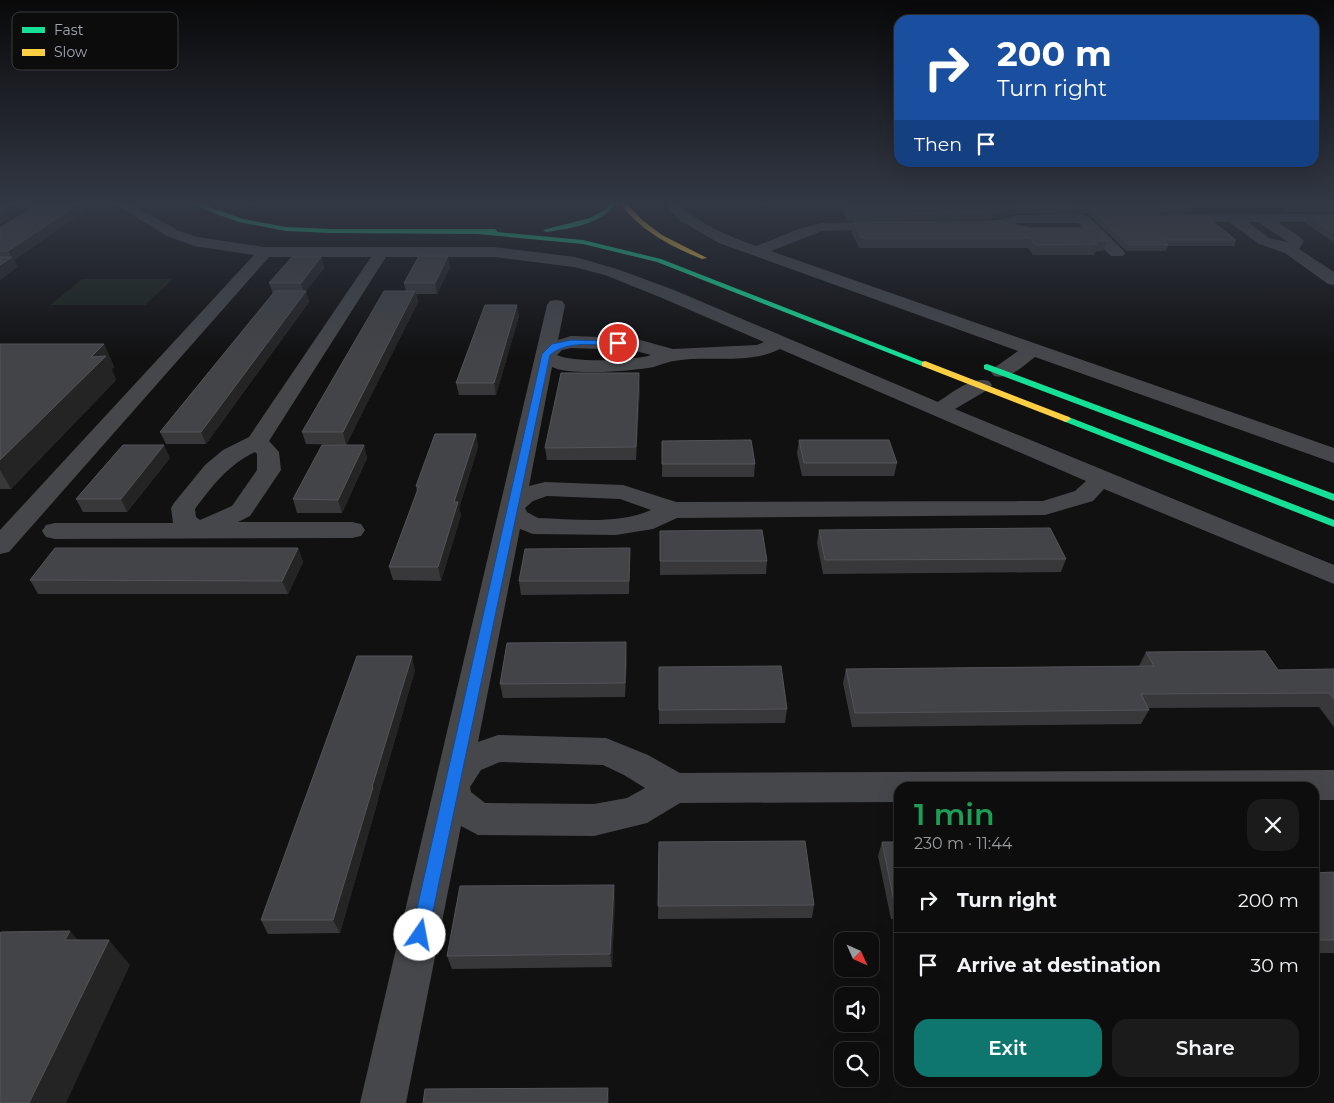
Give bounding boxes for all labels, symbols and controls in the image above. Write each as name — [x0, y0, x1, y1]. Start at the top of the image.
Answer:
legend — [12, 12, 178, 70]
text: Fast — [54, 21, 84, 39]
text: 200 m — [997, 32, 1112, 75]
icon: right — [914, 35, 979, 100]
text: Slow — [54, 43, 88, 61]
text: Turn right — [997, 75, 1107, 102]
icon: arrive — [972, 130, 1000, 158]
text: Then — [914, 133, 962, 156]
pin — [597, 322, 639, 364]
icon: arrive — [604, 329, 632, 357]
text: 1 min — [914, 796, 995, 833]
button: close — [1247, 799, 1299, 851]
text: 230 m · 11:44 — [914, 834, 1012, 853]
icon: right — [914, 886, 942, 914]
text: Turn right — [957, 889, 1057, 912]
text: 200 m — [1238, 889, 1299, 912]
position arrow — [393, 908, 445, 960]
north arrow — [834, 932, 879, 978]
map controls — [834, 932, 879, 1087]
icon: arrive — [914, 951, 942, 979]
text: Arrive at destination — [957, 954, 1161, 977]
text: 30 m — [1251, 954, 1299, 977]
button: sound — [834, 987, 879, 1032]
button: Exit — [914, 1019, 1102, 1077]
button: Share — [1112, 1019, 1299, 1077]
button: search — [834, 1042, 879, 1087]

